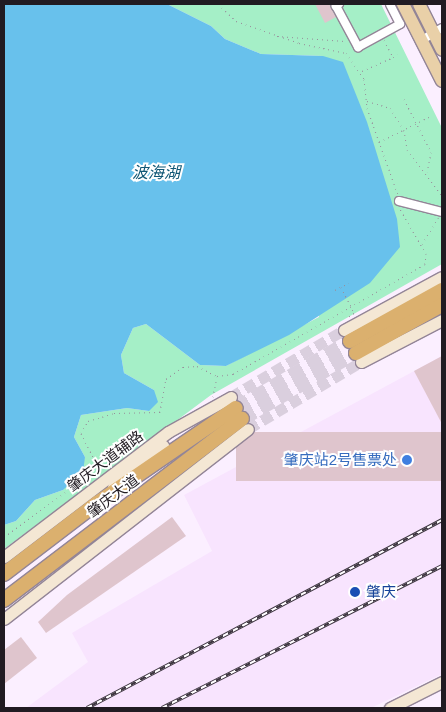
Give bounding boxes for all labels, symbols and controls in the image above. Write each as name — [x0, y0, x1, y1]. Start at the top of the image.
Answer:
water label: 波海湖 — [132, 163, 180, 183]
street label: 肇庆大道辅路 — [64, 427, 146, 495]
place label: 肇庆站2号售票处 — [284, 451, 397, 469]
marker: 肇庆站2号售票处 — [401, 454, 413, 466]
street label: 肇庆大道 — [84, 471, 142, 521]
place label: 肇庆 — [366, 583, 396, 601]
marker: 肇庆 — [348, 585, 362, 599]

